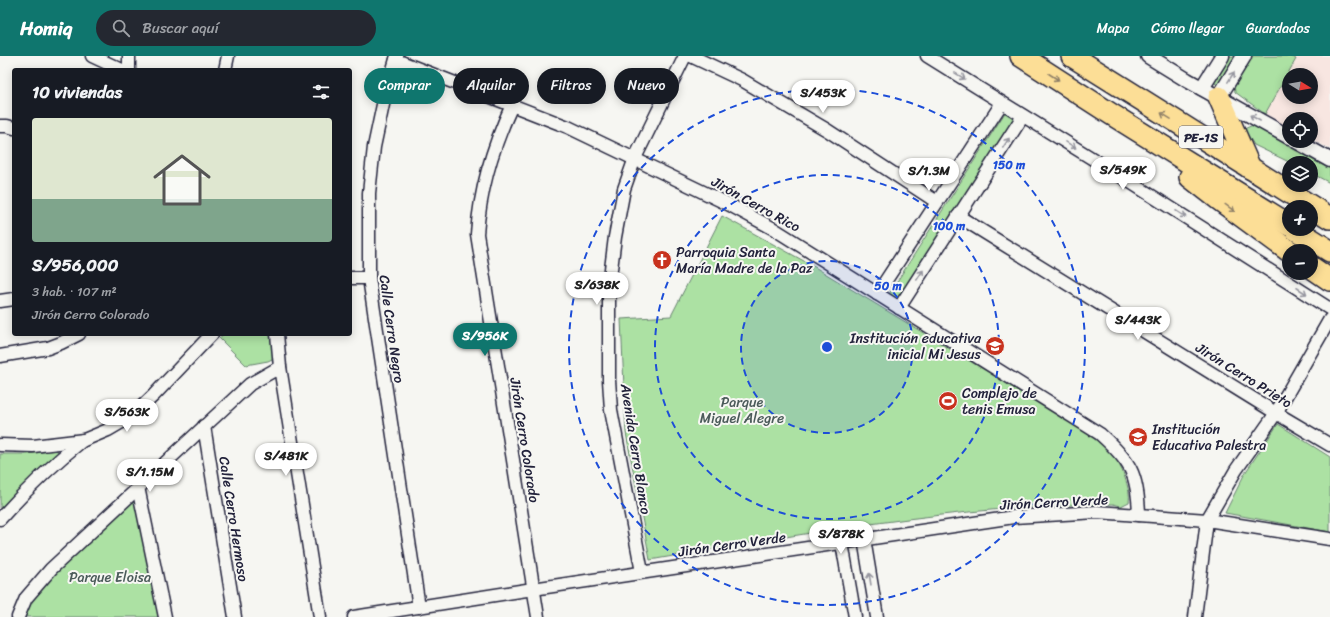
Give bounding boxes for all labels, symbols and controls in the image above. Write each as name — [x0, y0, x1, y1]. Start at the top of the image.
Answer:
search box — [96, 10, 376, 46]
text: Homiq — [20, 12, 72, 45]
text: Buscar aquí — [142, 15, 219, 41]
text: Mapa — [1096, 16, 1129, 41]
text: Cómo llegar — [1151, 16, 1224, 41]
text: Guardados — [1246, 16, 1310, 41]
icon: search — [110, 17, 132, 39]
chip: Comprar — [364, 68, 445, 104]
chip: Alquilar — [453, 68, 529, 104]
chip: Filtros — [537, 68, 606, 104]
chip: Nuevo — [614, 68, 679, 104]
north arrow — [1282, 68, 1318, 104]
map controls — [1282, 68, 1318, 280]
one-way arrow — [1227, 71, 1236, 82]
one-way arrow — [954, 73, 966, 81]
one-way arrow — [1048, 73, 1059, 81]
text: 10 viviendas — [32, 77, 122, 107]
pin: S/453K — [790, 80, 856, 114]
icon: filters — [310, 81, 332, 103]
text: S/453K — [800, 81, 846, 104]
one-way arrow — [1160, 111, 1172, 119]
button: locate — [1282, 112, 1318, 148]
one-way arrow — [1249, 113, 1261, 121]
road number: PE-1S — [1179, 126, 1223, 148]
one-way arrow — [1002, 137, 1010, 149]
one-way arrow — [1065, 141, 1076, 149]
icon: home — [146, 144, 218, 216]
text: 150 m — [993, 154, 1026, 176]
button: layers — [1282, 156, 1318, 192]
pin: S/549K — [1090, 157, 1156, 191]
pin: S/1.3M — [896, 158, 962, 192]
text: S/549K — [1100, 158, 1146, 181]
text: S/1.3M — [908, 159, 950, 182]
street label: Jirón Cerro Rico — [706, 169, 805, 239]
button: + — [1282, 200, 1318, 236]
one-way arrow — [1224, 203, 1235, 212]
one-way arrow — [1175, 210, 1186, 218]
text: 100 m — [933, 215, 966, 237]
place label: Parroquia Santa María Madre de la Paz — [676, 240, 813, 281]
button: − — [1282, 244, 1318, 280]
church icon: Parroquia Santa María Madre de la Paz — [651, 249, 673, 271]
text: S/956,000 — [32, 250, 118, 280]
one-way arrow — [916, 270, 924, 281]
pin: S/638K — [564, 272, 630, 306]
street label: Calle Cerro Negro — [372, 273, 411, 385]
text: S/638K — [575, 273, 619, 296]
text: 50 m — [874, 275, 902, 297]
text: 3 hab. · 107 m² — [32, 280, 117, 303]
one-way arrow — [1296, 288, 1308, 296]
text: Jirón Cerro Colorado — [32, 303, 149, 326]
pin: S/443K — [1105, 307, 1171, 341]
text: S/443K — [1115, 308, 1161, 331]
pin: S/956K — [452, 323, 518, 357]
text: S/956K — [462, 324, 508, 347]
place label: Institución educativa inicial Mi Jesus — [849, 326, 982, 367]
school or university icon: Institución educativa inicial Mi Jesus — [984, 335, 1006, 357]
street label: Jirón Cerro Prieto — [1190, 335, 1297, 415]
centre of rings — [820, 340, 834, 354]
street label: Jirón Cerro Colorado — [502, 375, 547, 504]
street label: Avenida Cerro Blanco — [613, 381, 658, 516]
place label: Complejo de tenis Emusa — [962, 381, 1037, 422]
park label: Parque Miguel Alegre — [700, 390, 784, 431]
sports icon: Complejo de tenis Emusa — [937, 390, 959, 412]
pin: S/563K — [94, 399, 160, 433]
text: S/563K — [105, 400, 149, 423]
place label: Institución Educativa Palestra — [1151, 417, 1266, 458]
school or university icon: Institución Educativa Palestra — [1127, 426, 1149, 448]
pin: S/481K — [253, 443, 319, 477]
text: S/481K — [264, 444, 308, 467]
street label: Calle Cerro Hermoso — [211, 455, 256, 583]
pin: S/1.15M — [113, 459, 187, 493]
text: S/1.15M — [126, 460, 174, 483]
street label: Jirón Cerro Verde — [998, 487, 1109, 518]
pin: S/878K — [808, 521, 874, 555]
text: S/878K — [818, 522, 864, 545]
street label: Jirón Cerro Verde — [676, 525, 787, 565]
park label: Parque Eloisa — [69, 565, 151, 590]
one-way arrow — [866, 572, 874, 585]

